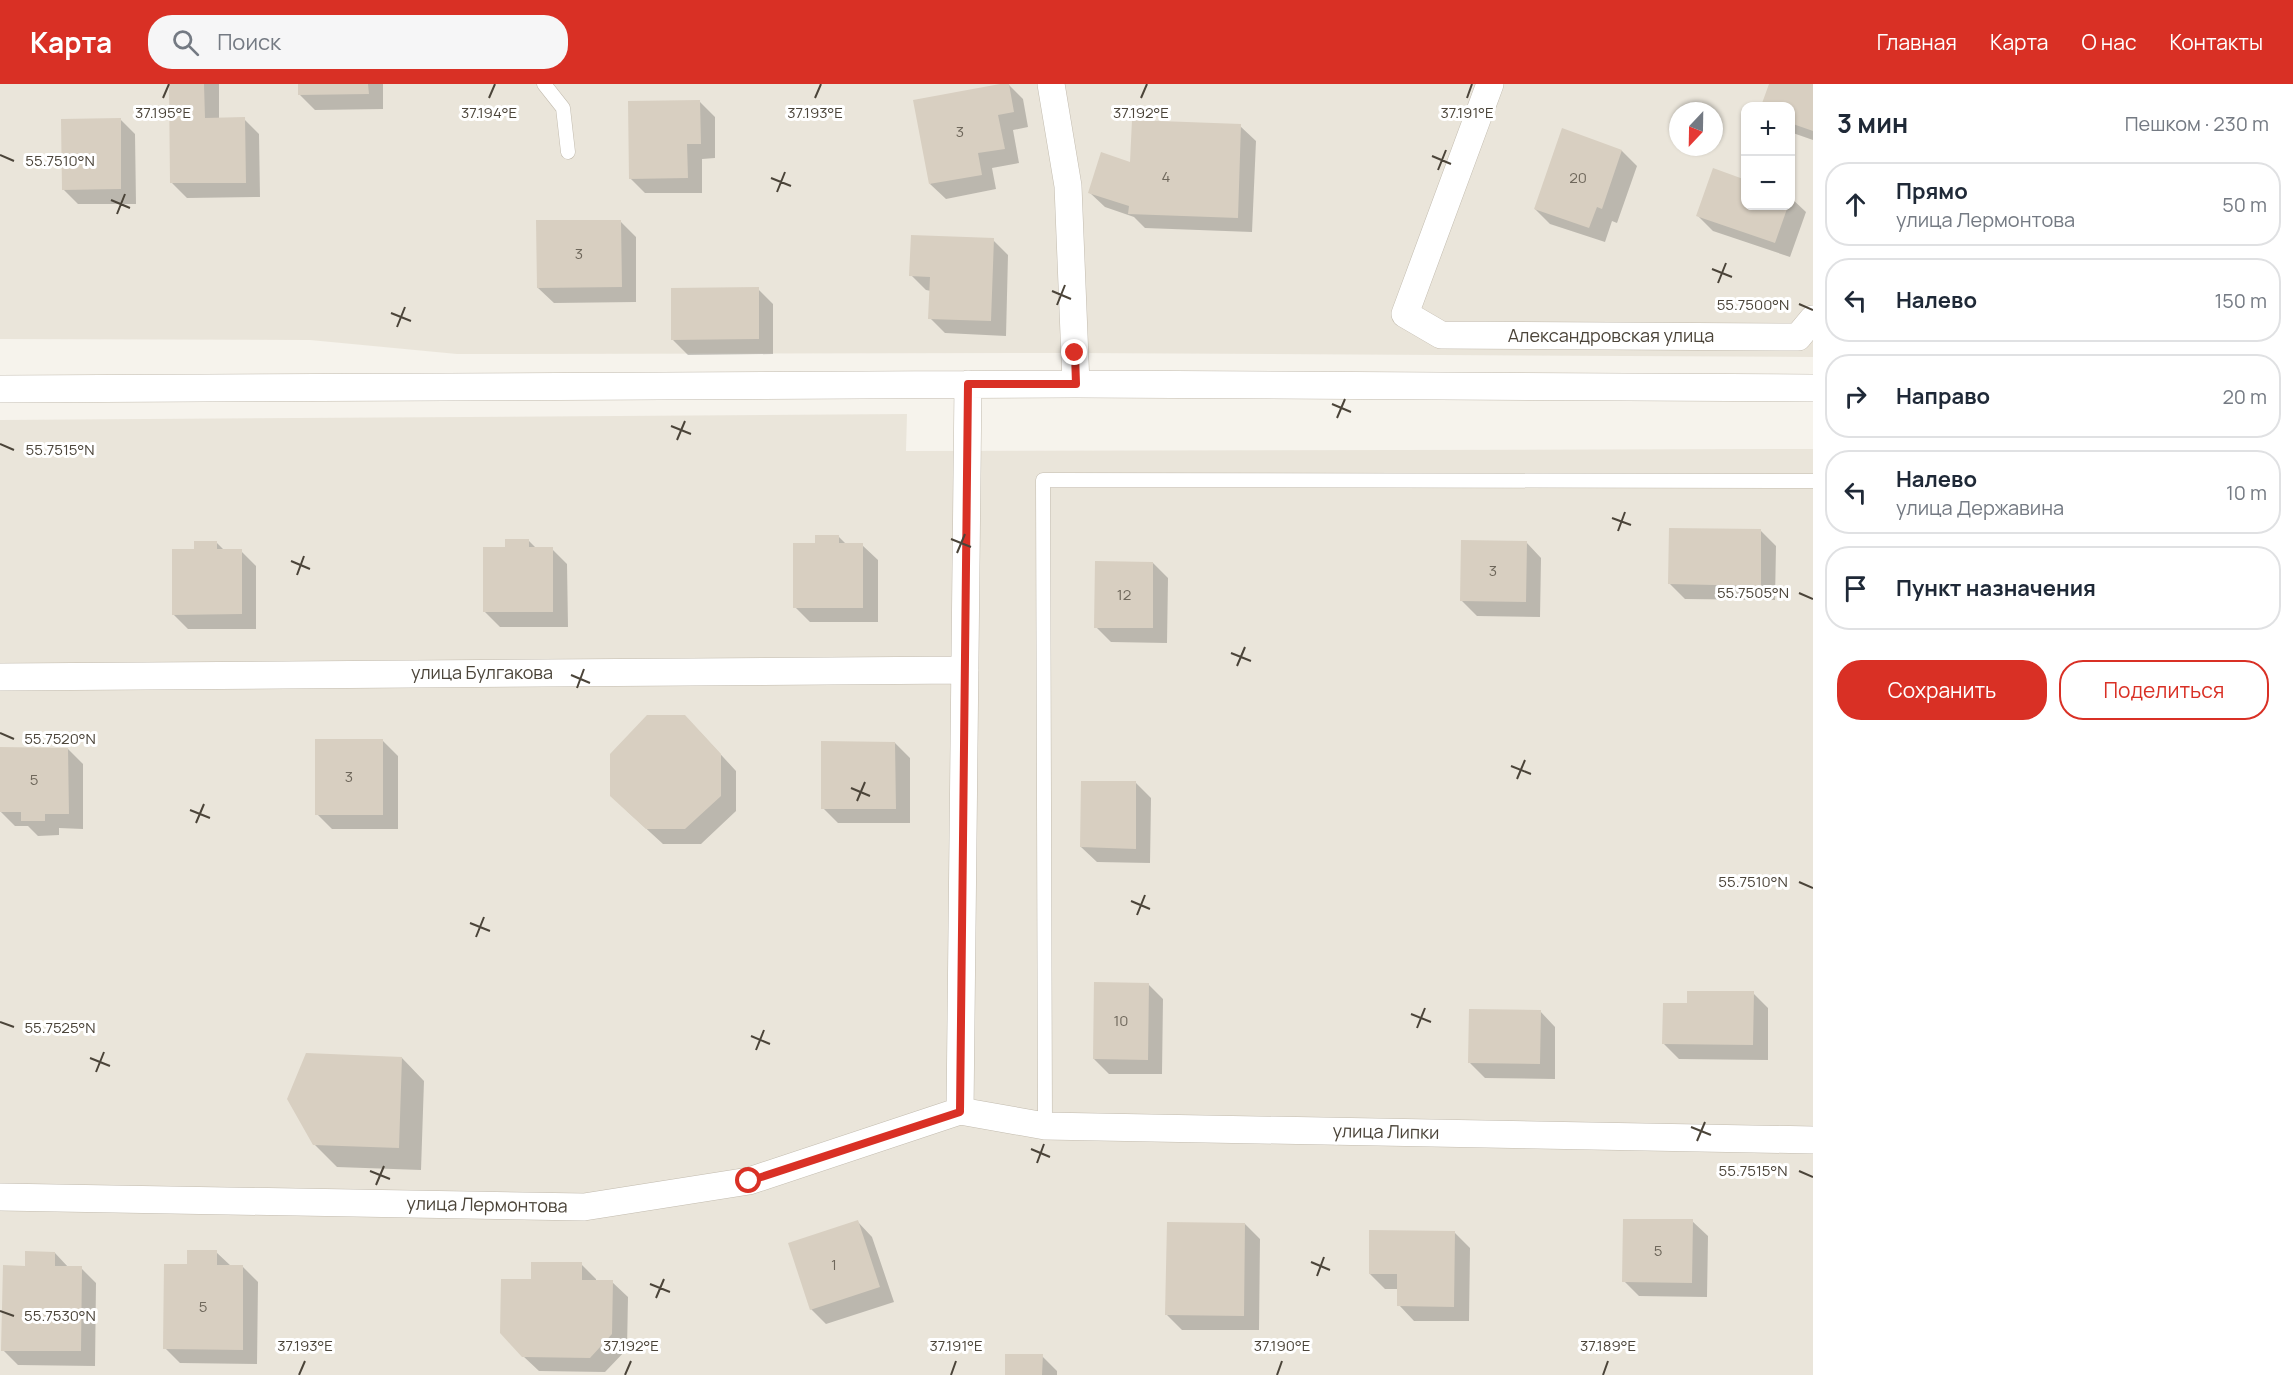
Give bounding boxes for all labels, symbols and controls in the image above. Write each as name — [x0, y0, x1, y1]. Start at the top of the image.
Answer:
search box — [148, 15, 568, 69]
text: Карта — [30, 23, 112, 61]
icon: search — [169, 26, 202, 59]
text: Поиск — [217, 27, 281, 57]
text: Главная — [1877, 28, 1957, 56]
text: Карта — [1990, 28, 2048, 56]
text: О нас — [2081, 28, 2137, 56]
text: Контакты — [2170, 28, 2263, 56]
text: 37.195°E — [135, 102, 191, 123]
text: 37.194°E — [461, 102, 517, 123]
text: 37.193°E — [787, 102, 843, 123]
text: 37.192°E — [1113, 102, 1169, 123]
text: 37.191°E — [1440, 102, 1494, 123]
north arrow — [1669, 102, 1723, 156]
map controls — [1741, 102, 1795, 210]
button: + — [1741, 102, 1795, 156]
text: 3 мин — [1837, 105, 1908, 141]
text: Пешком · 230 m — [2125, 110, 2269, 137]
house number: 3 — [956, 121, 964, 142]
text: 55.7510°N — [25, 150, 95, 171]
button: − — [1741, 156, 1795, 210]
house number: 4 — [1162, 166, 1171, 187]
house number: 20 — [1569, 167, 1587, 188]
text: Прямо — [1896, 176, 1968, 206]
icon: ahead — [1839, 188, 1872, 221]
text: 50 m — [2222, 191, 2267, 218]
text: улица Лермонтова — [1896, 206, 2075, 233]
house number: 3 — [575, 243, 583, 264]
icon: left — [1839, 284, 1872, 317]
text: Налево — [1896, 285, 1977, 315]
text: 150 m — [2214, 287, 2267, 314]
text: 55.7500°N — [1717, 294, 1789, 315]
street label: Александровская улица — [1508, 323, 1714, 347]
route end — [1061, 339, 1087, 365]
icon: right — [1839, 380, 1872, 413]
text: Направо — [1896, 381, 1990, 411]
text: 20 m — [2222, 383, 2267, 410]
text: 55.7515°N — [26, 439, 94, 460]
text: Налево — [1896, 464, 1977, 494]
icon: left — [1839, 476, 1872, 509]
text: 10 m — [2226, 479, 2267, 506]
text: улица Державина — [1896, 494, 2064, 521]
house number: 3 — [1489, 560, 1497, 581]
icon: arrive — [1839, 572, 1872, 605]
text: Пункт назначения — [1896, 573, 2096, 603]
text: 55.7505°N — [1717, 582, 1789, 603]
house number: 12 — [1117, 584, 1131, 605]
street label: улица Булгакова — [411, 660, 553, 684]
button: Сохранить — [1837, 660, 2047, 720]
button: Поделиться — [2059, 660, 2269, 720]
text: 55.7520°N — [24, 728, 96, 749]
house number: 3 — [345, 766, 353, 787]
house number: 5 — [30, 769, 38, 790]
text: 55.7510°N — [1718, 871, 1788, 892]
house number: 10 — [1114, 1010, 1129, 1031]
text: 55.7525°N — [24, 1017, 96, 1038]
street label: улица Липки — [1332, 1118, 1440, 1144]
text: 55.7515°N — [1719, 1160, 1787, 1181]
route start — [735, 1167, 761, 1193]
street label: улица Лермонтова — [406, 1191, 568, 1217]
house number: 5 — [1654, 1240, 1662, 1261]
house number: 1 — [831, 1254, 837, 1275]
house number: 5 — [199, 1296, 207, 1317]
text: 55.7530°N — [24, 1305, 96, 1326]
text: 37.193°E — [277, 1335, 333, 1356]
text: 37.192°E — [603, 1335, 659, 1356]
text: 37.191°E — [929, 1335, 983, 1356]
text: 37.190°E — [1254, 1335, 1310, 1356]
text: 37.189°E — [1580, 1335, 1636, 1356]

